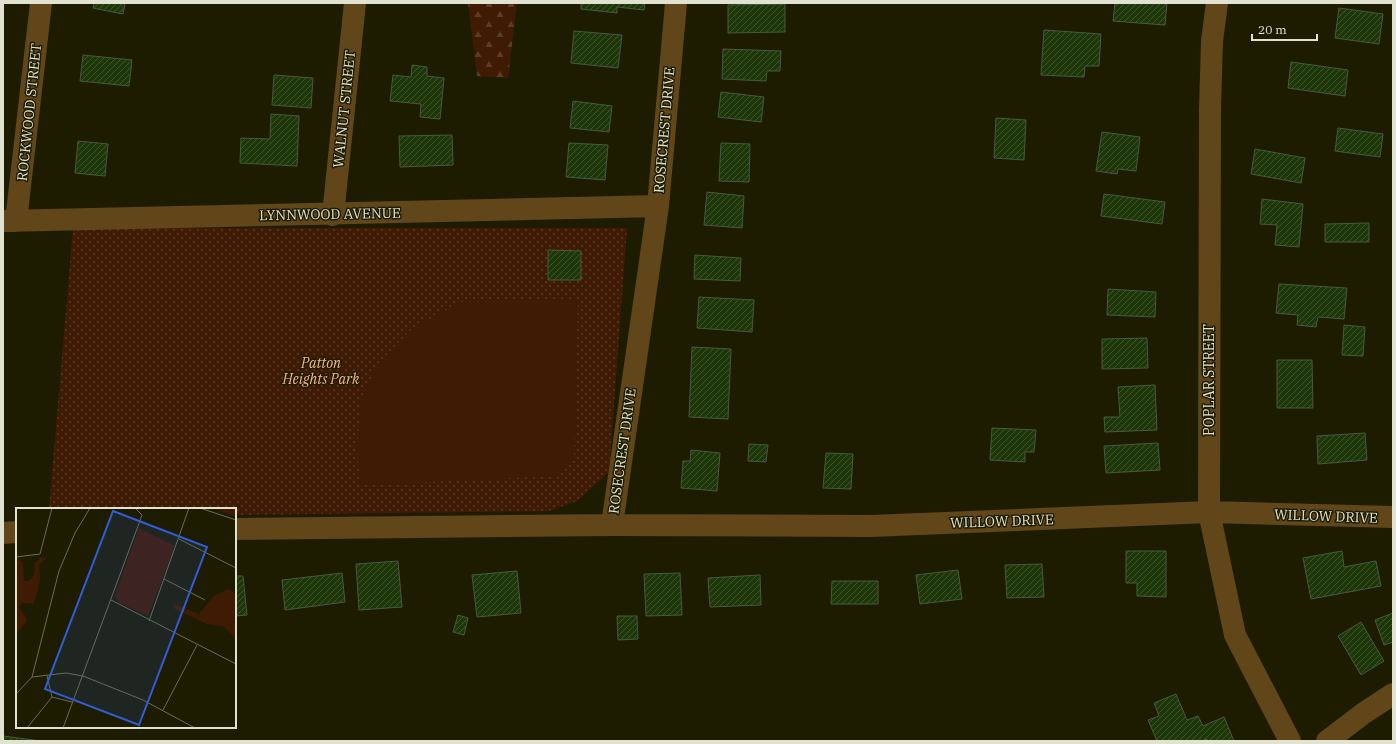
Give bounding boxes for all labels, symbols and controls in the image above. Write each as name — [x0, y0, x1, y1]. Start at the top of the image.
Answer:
scale bar — [1252, 16, 1317, 42]
text: 20 m — [1258, 22, 1287, 37]
street label: ROCKWOOD STREET — [13, 42, 45, 182]
street label: WALNUT STREET — [329, 49, 359, 169]
street label: ROSECREST DRIVE — [650, 66, 678, 194]
street label: LYNNWOOD AVENUE — [259, 204, 401, 224]
street label: POPLAR STREET — [1200, 324, 1218, 436]
park label: Patton Heights Park — [281, 354, 360, 388]
street label: ROSECREST DRIVE — [604, 387, 640, 515]
street label: WILLOW DRIVE — [1274, 505, 1378, 527]
inset map — [16, 508, 236, 728]
street label: WILLOW DRIVE — [950, 510, 1054, 532]

